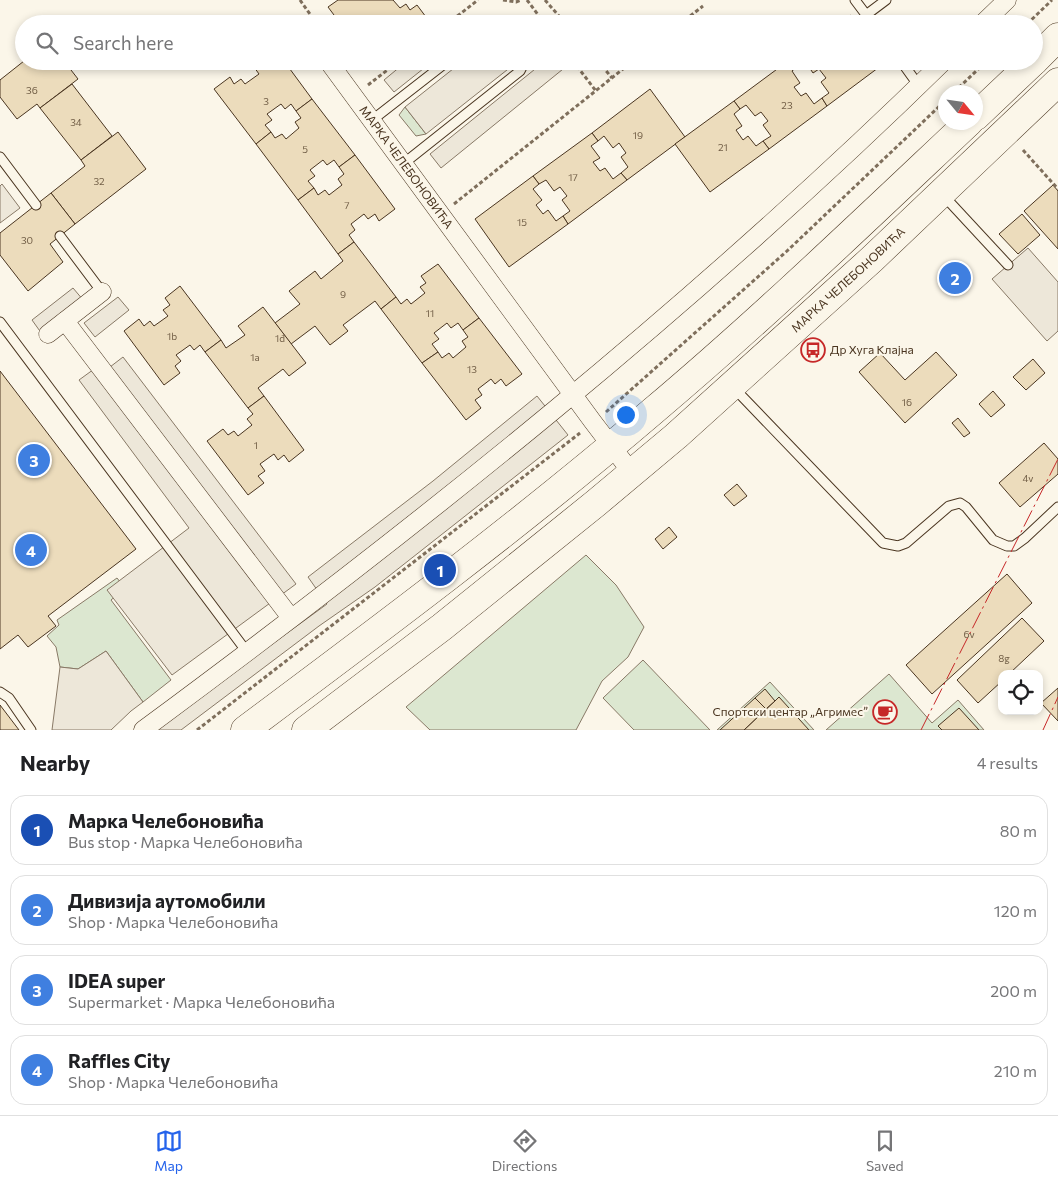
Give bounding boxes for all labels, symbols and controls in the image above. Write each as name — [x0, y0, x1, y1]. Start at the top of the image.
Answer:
search box — [15, 15, 1043, 70]
icon: search — [33, 29, 61, 57]
text: Search here — [73, 31, 173, 54]
house number: 36 — [26, 84, 38, 96]
north arrow — [938, 85, 983, 130]
house number: 3 — [263, 95, 269, 107]
house number: 23 — [781, 99, 793, 111]
street label: МАРКА ЧЕЛЕБОНОВИЋА — [357, 103, 457, 231]
house number: 34 — [70, 116, 82, 128]
house number: 19 — [633, 129, 643, 141]
house number: 21 — [718, 141, 728, 153]
house number: 5 — [302, 143, 308, 155]
house number: 17 — [568, 171, 578, 183]
house number: 32 — [93, 175, 105, 187]
house number: 7 — [344, 199, 350, 211]
house number: 15 — [517, 216, 527, 228]
street label: МАРКА ЧЕЛЕБОНОВИЋА — [788, 224, 907, 335]
house number: 30 — [21, 234, 33, 246]
pin: 2 — [939, 259, 971, 297]
house number: 9 — [340, 288, 346, 300]
house number: 11 — [426, 307, 434, 319]
house number: 1b — [167, 330, 177, 342]
house number: 1đ — [275, 332, 286, 344]
bus stop icon: Др Хуга Клајна — [800, 337, 826, 363]
place label: Др Хуга Клајна — [830, 342, 914, 356]
house number: 1a — [250, 351, 260, 363]
house number: 13 — [467, 363, 477, 375]
house number: 16 — [902, 396, 912, 408]
your location — [613, 402, 639, 428]
house number: 1 — [254, 439, 258, 451]
pin: 3 — [18, 441, 50, 479]
house number: 4v — [1023, 472, 1033, 484]
pin: 4 — [15, 531, 47, 569]
pin: 1 — [424, 551, 456, 589]
house number: 6v — [963, 628, 975, 640]
house number: 8g — [998, 652, 1010, 664]
map controls — [998, 670, 1043, 715]
button: locate — [998, 670, 1043, 715]
cafe icon: Спортски центар „Агримес” — [872, 699, 898, 725]
place label: Спортски центар „Агримес” — [712, 704, 868, 718]
text: Nearby — [20, 750, 90, 775]
text: 4 results — [977, 753, 1038, 772]
text: Марка Челебоновића — [68, 809, 264, 832]
text: 1 — [33, 821, 41, 840]
text: 80 m — [1000, 821, 1037, 840]
text: Bus stop · Марка Челебоновића — [68, 832, 303, 851]
text: Дивизија аутомобили — [68, 889, 266, 912]
text: 2 — [32, 901, 42, 920]
text: 120 m — [994, 901, 1037, 920]
text: Shop · Марка Челебоновића — [68, 912, 278, 931]
text: IDEA super — [68, 969, 165, 992]
text: 3 — [32, 981, 42, 1000]
text: 200 m — [990, 981, 1037, 1000]
text: Supermarket · Марка Челебоновића — [68, 992, 335, 1011]
text: Raffles City — [68, 1049, 171, 1072]
text: 4 — [32, 1061, 42, 1080]
text: 210 m — [994, 1061, 1037, 1080]
text: Shop · Марка Челебоновића — [68, 1072, 278, 1091]
tab: Map — [154, 1127, 183, 1174]
tab: Directions — [492, 1127, 557, 1174]
tab: Saved — [866, 1127, 904, 1174]

